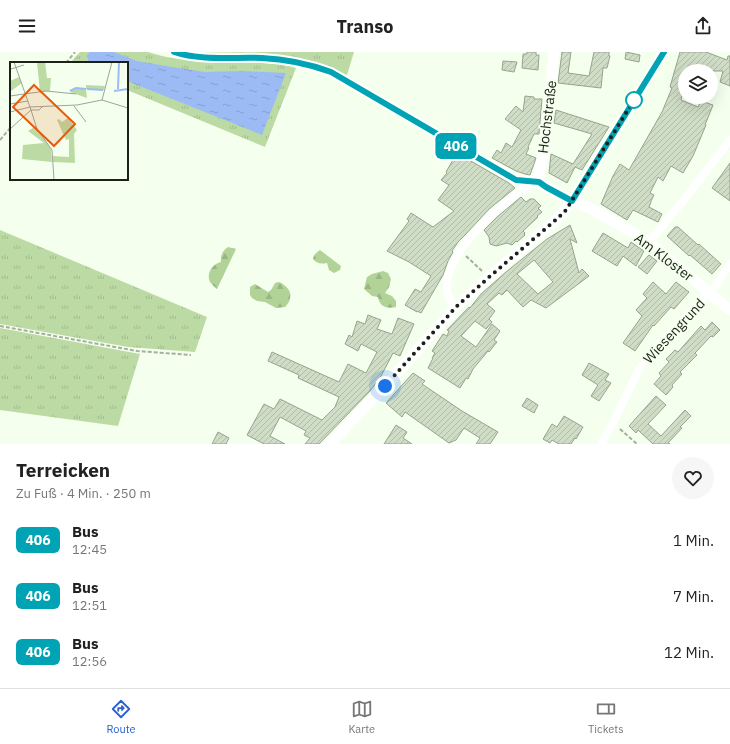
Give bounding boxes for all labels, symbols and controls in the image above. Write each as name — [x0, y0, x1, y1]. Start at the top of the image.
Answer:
icon: menu — [16, 15, 38, 37]
text: Transo — [337, 15, 393, 38]
icon: share — [692, 15, 714, 37]
inset map — [10, 62, 128, 180]
map controls — [678, 64, 718, 104]
button: layers — [678, 64, 718, 104]
street label: Hochstraße — [534, 79, 560, 155]
unlabelled marker — [625, 91, 643, 109]
line badge: 406 — [433, 133, 479, 159]
text: 406 — [443, 137, 469, 155]
street label: Am Kloster — [631, 229, 697, 285]
street label: Wiesengrund — [639, 295, 709, 367]
your location — [375, 376, 395, 396]
button: heart — [672, 457, 714, 499]
text: Terreicken — [16, 458, 110, 482]
text: Zu Fuß · 4 Min. · 250 m — [16, 485, 151, 502]
text: Bus — [72, 522, 99, 541]
text: 406 — [25, 531, 51, 549]
text: 1 Min. — [673, 531, 714, 550]
text: 12:45 — [72, 541, 107, 558]
text: Bus — [72, 578, 99, 597]
text: 406 — [25, 587, 51, 605]
text: 7 Min. — [673, 587, 714, 606]
text: 12:51 — [72, 597, 107, 614]
text: Bus — [72, 634, 99, 653]
text: 406 — [25, 643, 51, 661]
text: 12 Min. — [664, 643, 714, 662]
text: 12:56 — [72, 653, 107, 670]
tab: Route — [106, 698, 136, 736]
tab: Karte — [349, 698, 375, 736]
tab: Tickets — [588, 698, 624, 736]

